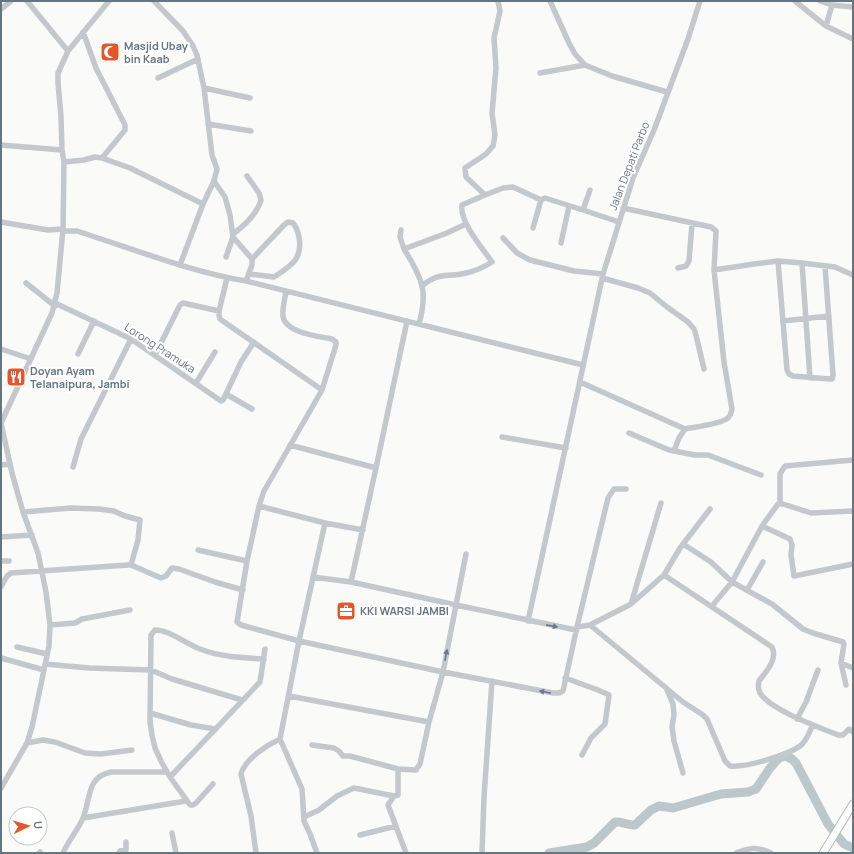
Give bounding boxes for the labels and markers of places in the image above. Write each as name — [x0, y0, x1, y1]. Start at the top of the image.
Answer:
place label: Masjid Ubay bin Kaab — [124, 38, 189, 66]
mosque icon: Masjid Ubay bin Kaab — [99, 41, 121, 63]
place label: Doyan Ayam Telanaipura, Jambi — [30, 363, 130, 391]
restaurant icon: Doyan Ayam Telanaipura, Jambi — [5, 366, 27, 388]
office icon: KKI WARSI JAMBI — [335, 600, 357, 622]
place label: KKI WARSI JAMBI — [360, 603, 449, 618]

